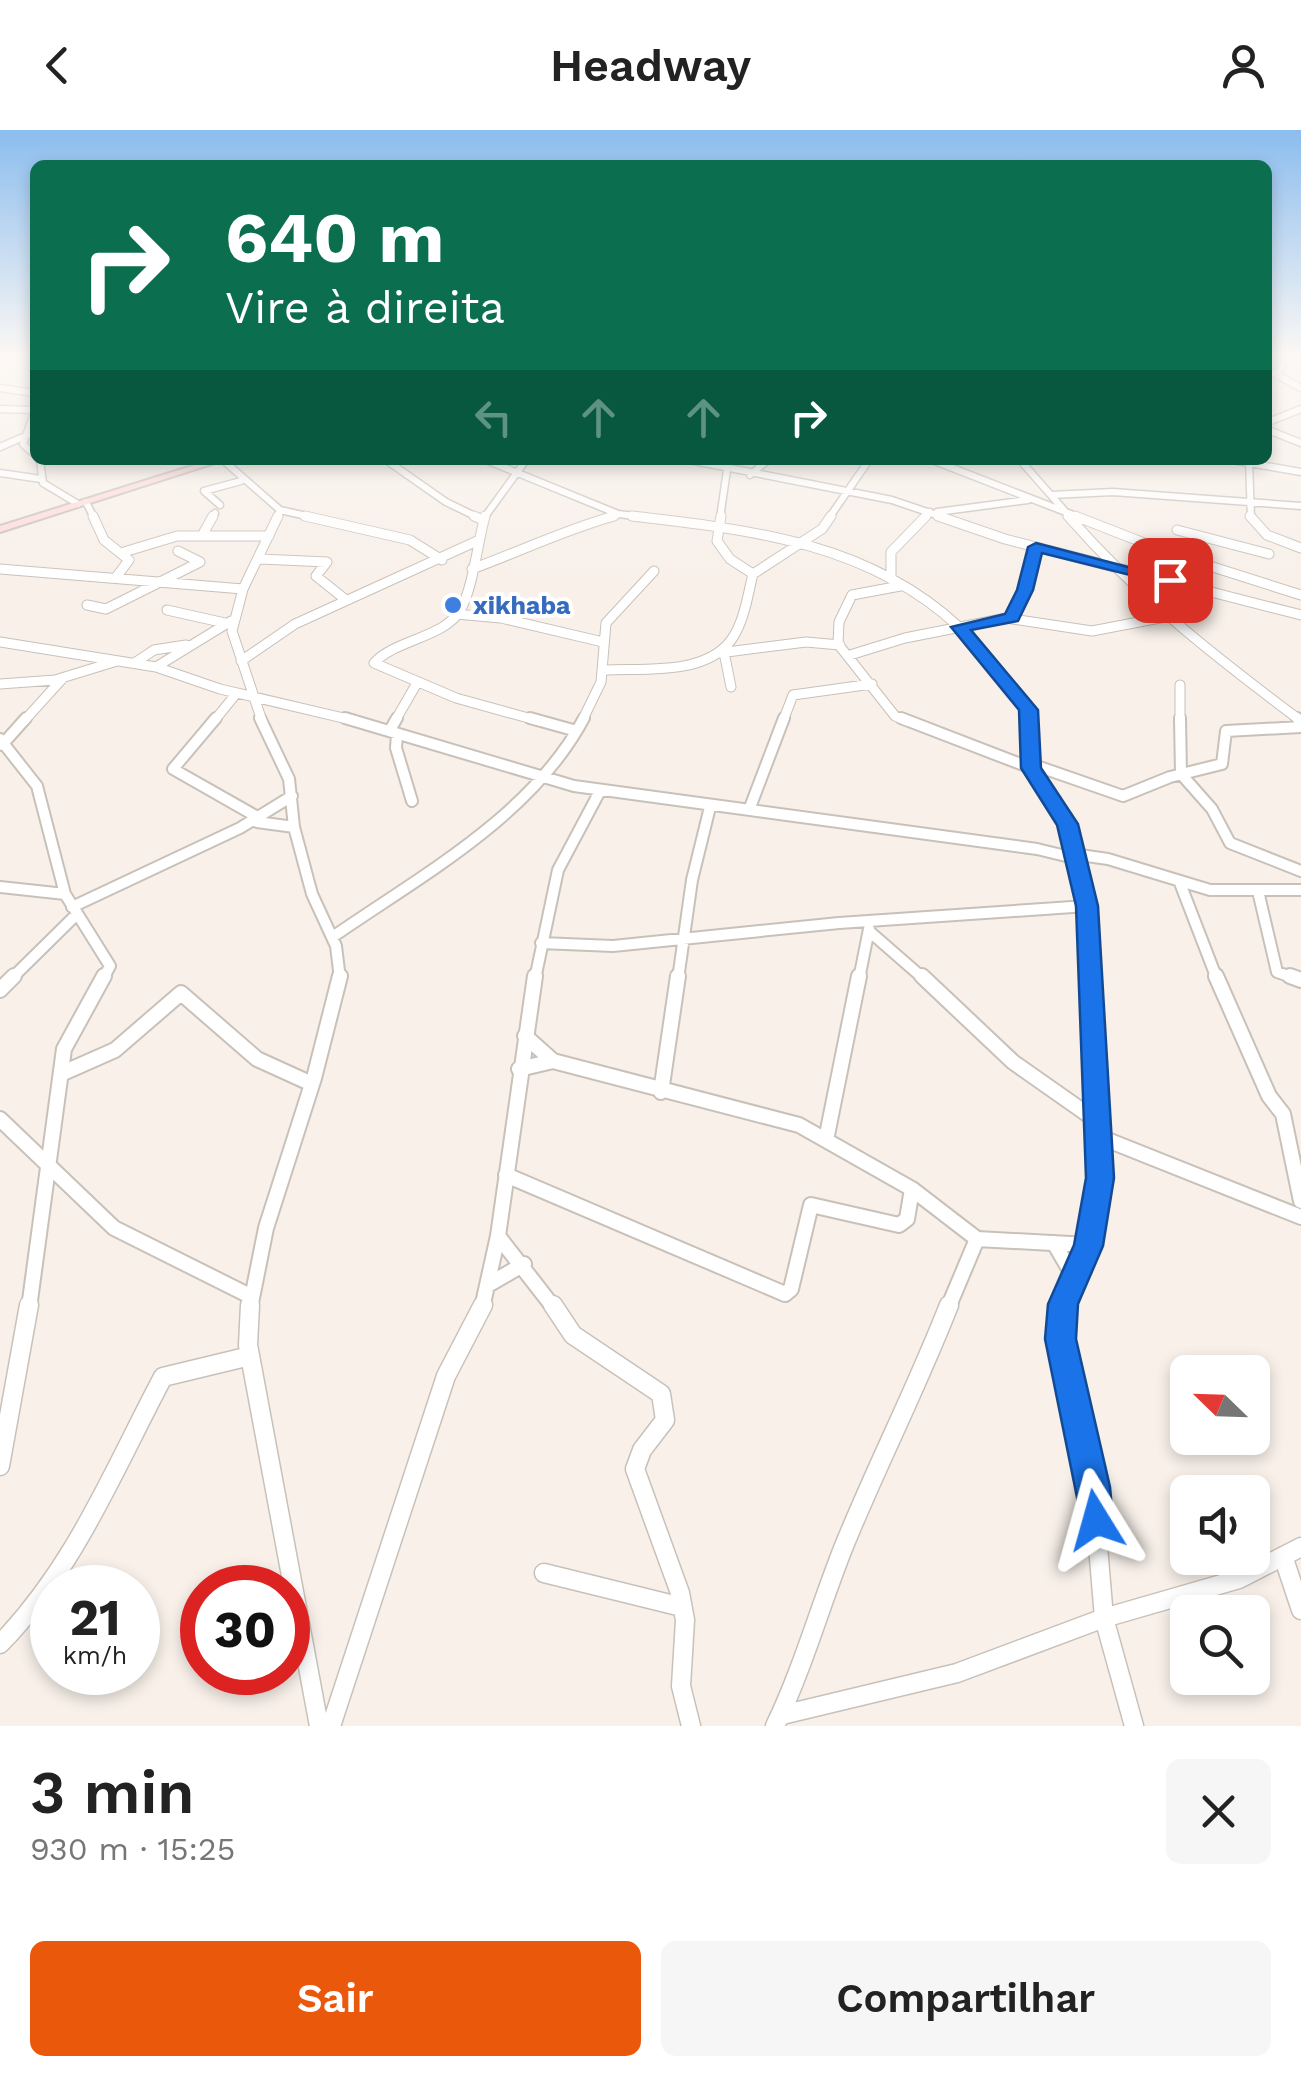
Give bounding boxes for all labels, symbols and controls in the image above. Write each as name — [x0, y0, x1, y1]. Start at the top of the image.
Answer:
icon: back — [30, 38, 85, 93]
icon: person — [1216, 38, 1271, 93]
text: Headway — [550, 39, 751, 92]
text: 640 m — [225, 197, 444, 279]
icon: right — [60, 200, 190, 330]
text: Vire à direita — [225, 281, 505, 334]
icon: left — [466, 390, 521, 445]
icon: ahead — [571, 390, 626, 445]
icon: ahead — [676, 390, 731, 445]
icon: right — [781, 390, 836, 445]
pin — [1128, 538, 1213, 623]
icon: arrive — [1143, 553, 1198, 608]
place label: xikhaba — [473, 591, 571, 620]
marker: xikhaba — [442, 594, 464, 616]
north arrow — [1170, 1355, 1270, 1455]
map controls — [1170, 1355, 1270, 1695]
position arrow — [1044, 1468, 1148, 1572]
button: sound — [1170, 1475, 1270, 1575]
speed limit sign: 30 — [180, 1565, 310, 1695]
text: 21 — [69, 1588, 121, 1647]
button: search — [1170, 1595, 1270, 1695]
text: km/h — [63, 1641, 127, 1670]
text: 3 min — [30, 1757, 194, 1828]
button: close — [1166, 1759, 1271, 1864]
text: 930 m · 15:25 — [30, 1830, 235, 1868]
button: Sair — [30, 1941, 641, 2056]
button: Compartilhar — [661, 1941, 1271, 2056]

